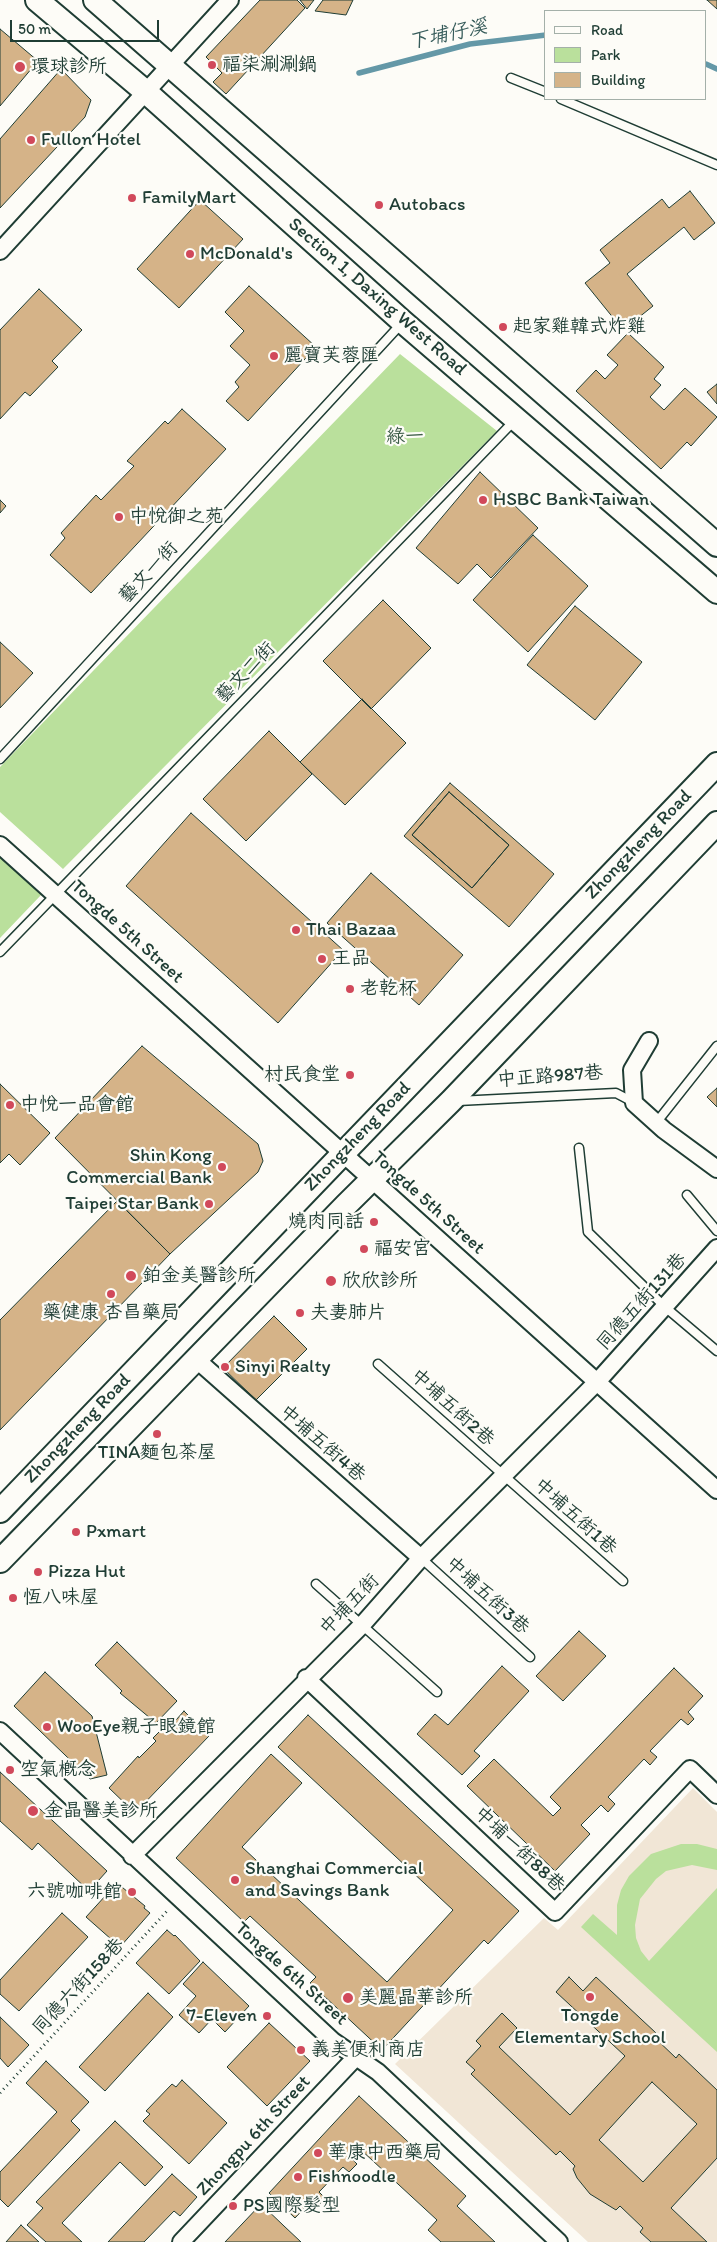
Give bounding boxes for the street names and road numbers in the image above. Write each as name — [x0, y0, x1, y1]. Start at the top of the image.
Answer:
street label: Section 1, Daxing West Road — [283, 213, 471, 381]
street label: 藝文一街 — [115, 537, 183, 609]
street label: 藝文二街 — [211, 638, 281, 708]
street label: Zhongzheng Road — [581, 785, 697, 905]
street label: Tongde 5th Street — [66, 875, 188, 989]
street label: 中正路987巷 — [496, 1062, 604, 1092]
street label: Zhongzheng Road — [300, 1077, 416, 1197]
street label: Tongde 5th Street — [367, 1146, 489, 1260]
street label: 同德五街131巷 — [592, 1249, 692, 1355]
street label: 中埔五街2巷 — [405, 1364, 499, 1452]
street label: Zhongzheng Road — [20, 1369, 136, 1489]
street label: 中埔五街4巷 — [274, 1400, 370, 1488]
street label: 中埔五街1巷 — [529, 1474, 621, 1560]
street label: 中埔五街3巷 — [440, 1552, 534, 1640]
street label: 中埔五街 — [315, 1570, 385, 1640]
street label: 中埔一街88巷 — [469, 1802, 569, 1898]
street label: Tongde 6th Street — [230, 1917, 352, 2031]
street label: 同德六街158巷 — [28, 1934, 130, 2040]
street label: Zhongpu 6th Street — [192, 2071, 316, 2201]

